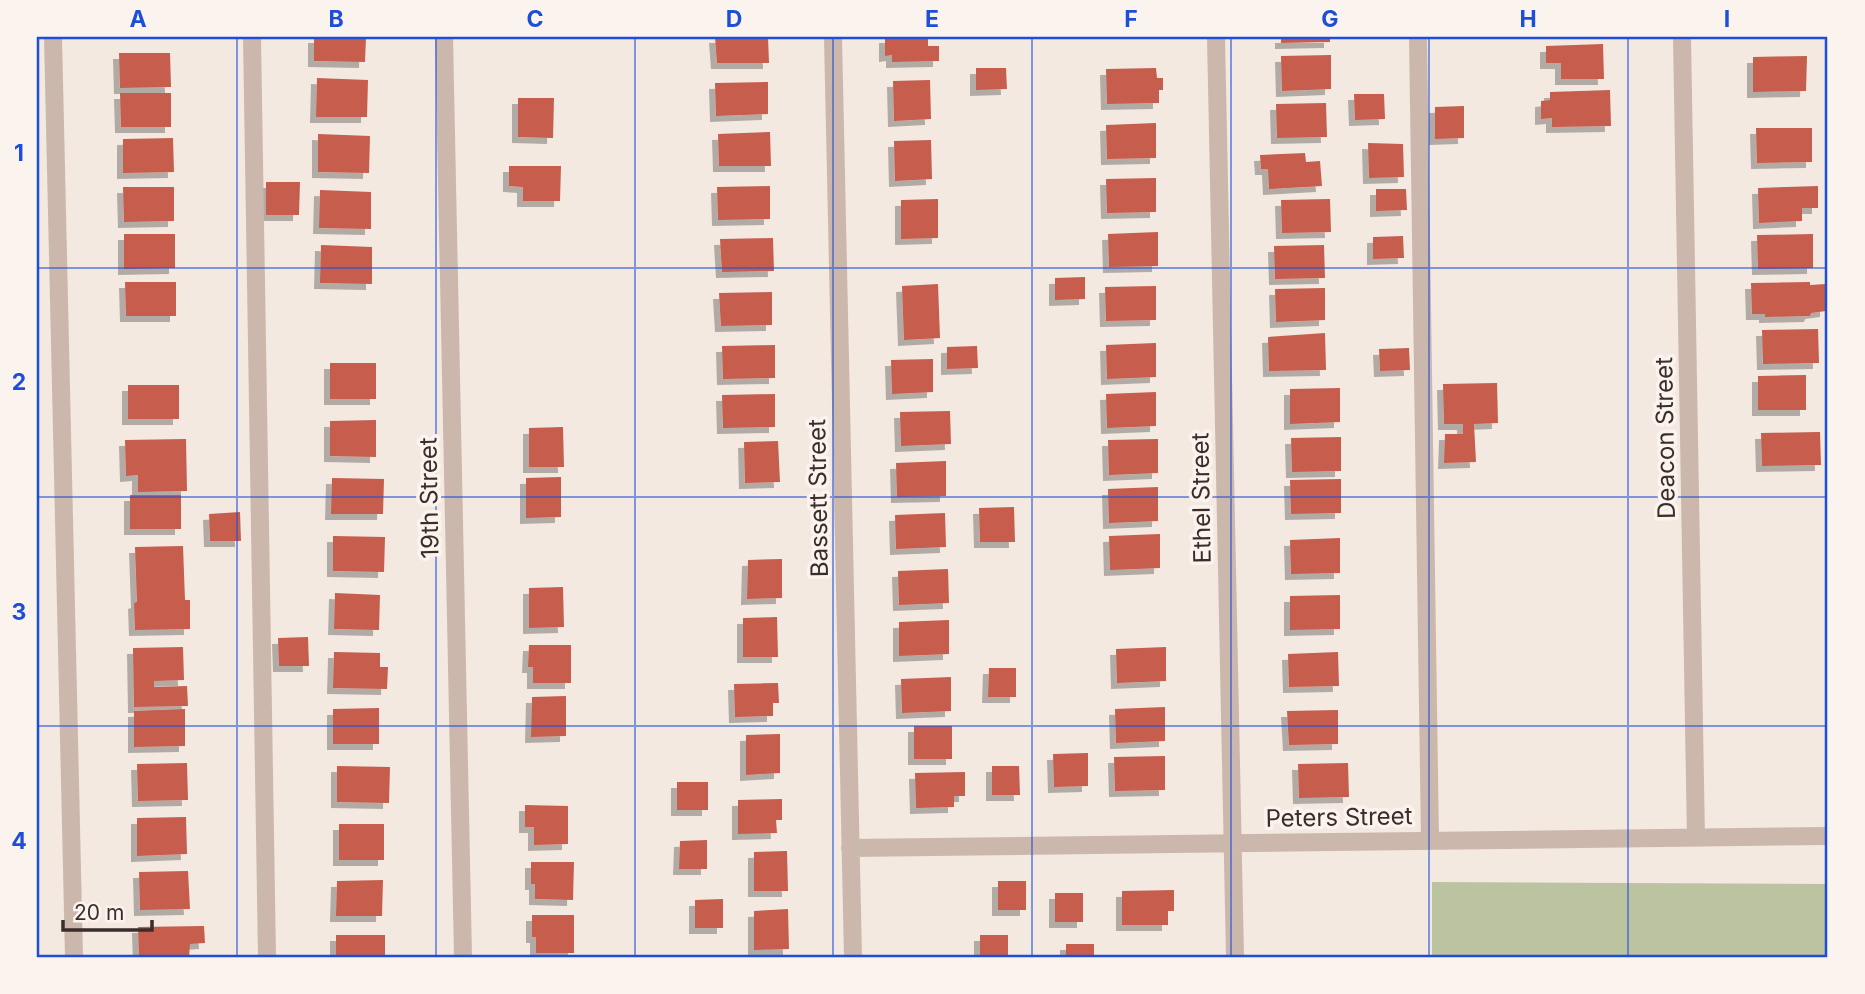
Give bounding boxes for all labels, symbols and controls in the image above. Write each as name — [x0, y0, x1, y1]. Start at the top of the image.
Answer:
text: A — [129, 5, 147, 33]
text: B — [328, 5, 344, 33]
text: C — [526, 5, 544, 33]
text: D — [726, 5, 742, 33]
text: E — [925, 5, 939, 33]
text: F — [1124, 5, 1138, 33]
text: G — [1321, 5, 1339, 33]
text: H — [1519, 5, 1537, 33]
text: I — [1724, 5, 1730, 33]
text: 1 — [14, 139, 24, 167]
street label: Deacon Street — [1649, 357, 1681, 519]
text: 2 — [12, 368, 26, 396]
street label: Bassett Street — [802, 419, 834, 577]
street label: Ethel Street — [1185, 432, 1217, 564]
street label: 19th Street — [413, 437, 445, 559]
text: 3 — [12, 598, 26, 626]
street label: Peters Street — [1265, 801, 1413, 833]
text: 4 — [11, 827, 27, 855]
scale bar — [63, 889, 152, 933]
text: 20 m — [74, 900, 124, 925]

